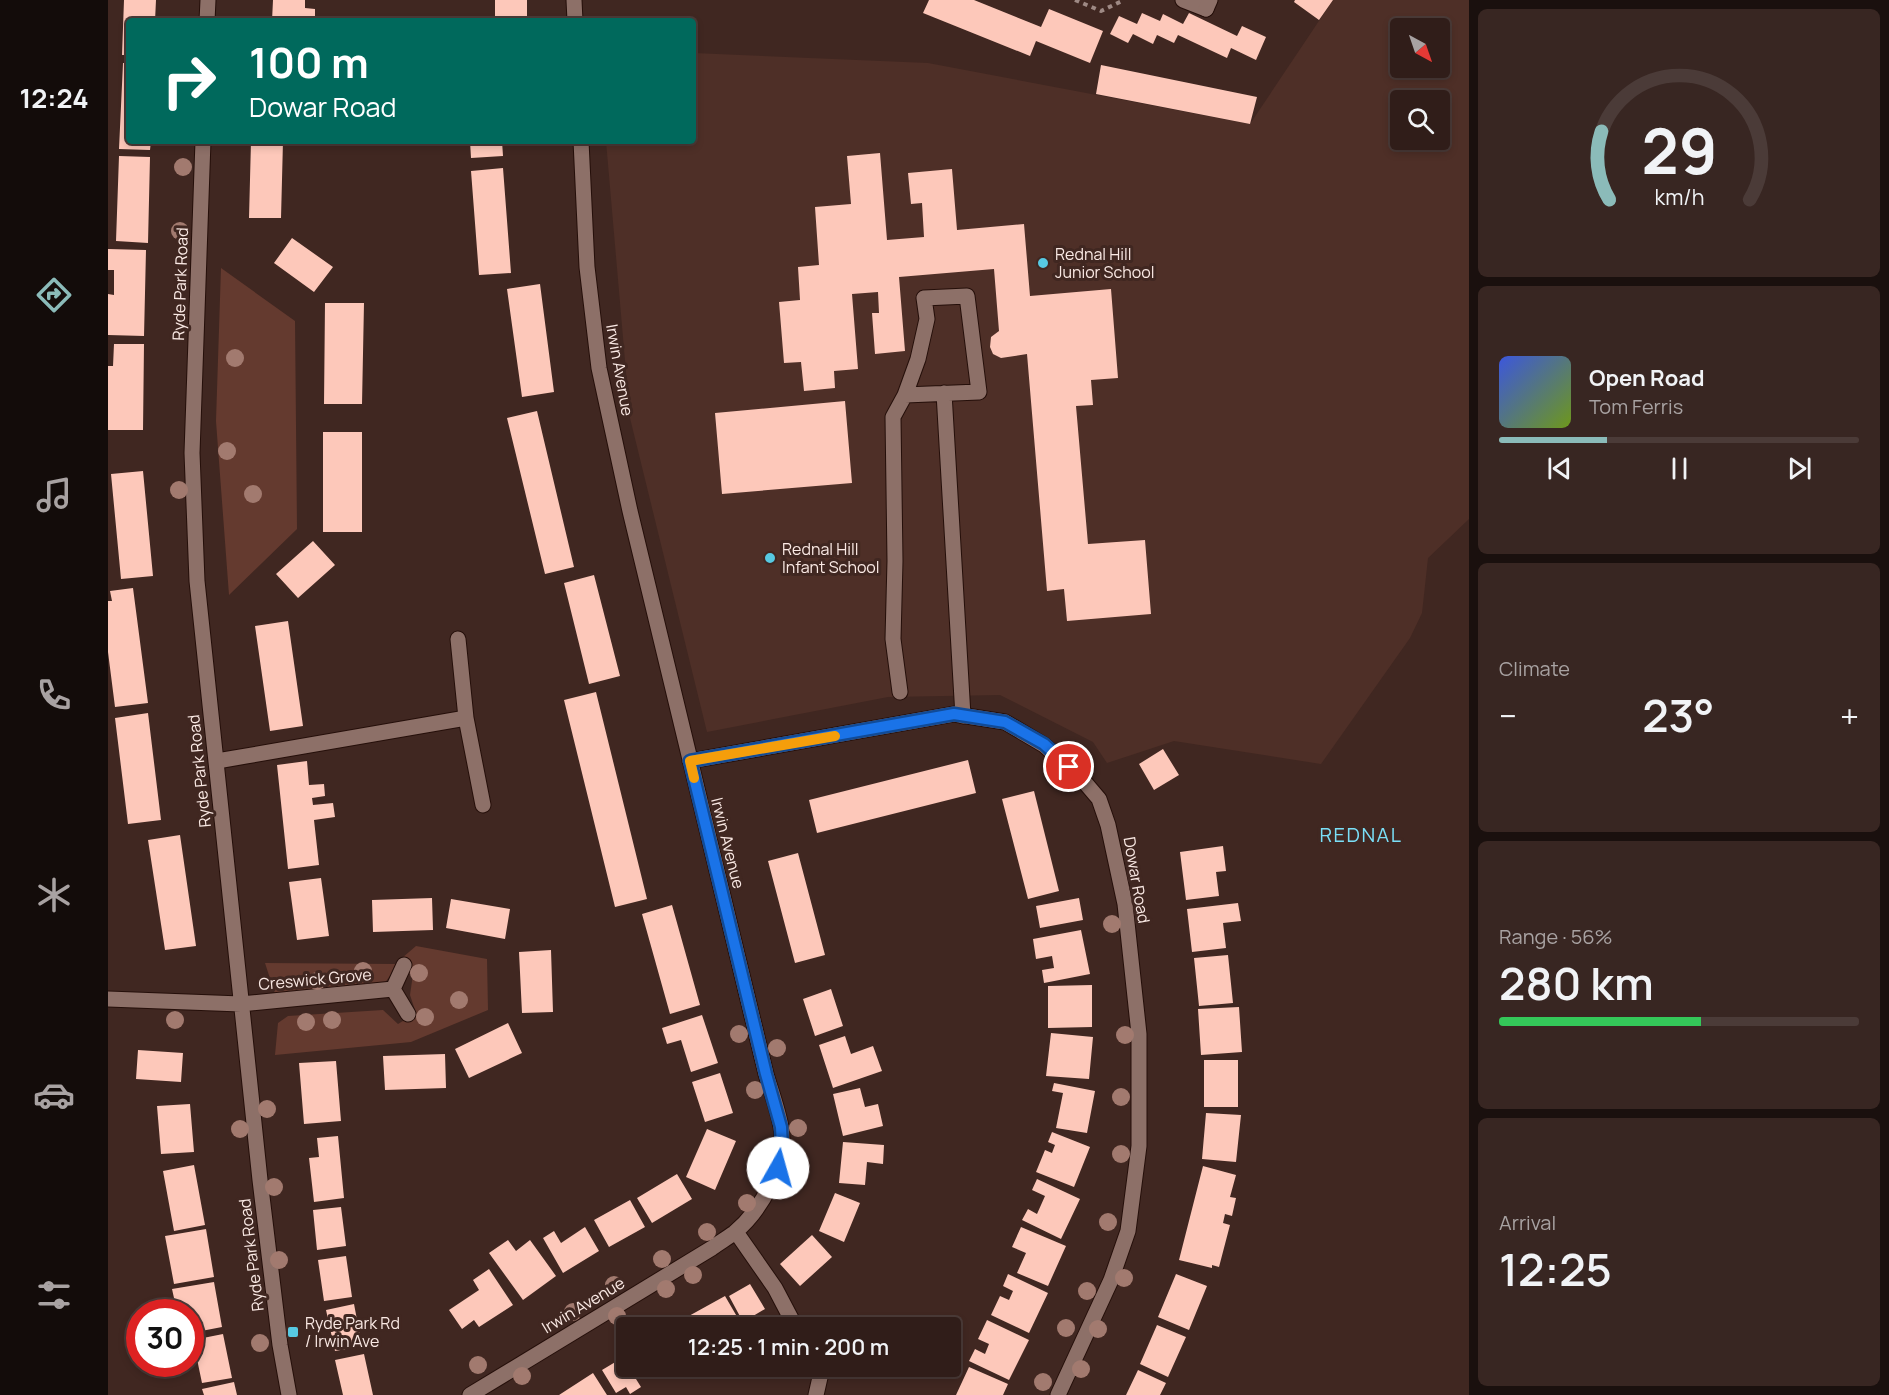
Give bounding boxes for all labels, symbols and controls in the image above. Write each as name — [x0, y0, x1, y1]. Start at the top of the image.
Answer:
north arrow — [1390, 18, 1450, 78]
map controls — [1390, 18, 1450, 150]
text: 100 m — [249, 33, 369, 91]
icon: right — [150, 42, 228, 120]
text: 12:24 — [19, 79, 89, 116]
text: Dowar Road — [249, 88, 397, 125]
button: search — [1390, 90, 1450, 150]
text: 29 — [1641, 107, 1717, 193]
text: km/h — [1654, 182, 1704, 211]
street label: Ryde Park Road — [167, 227, 193, 341]
place label: Rednal Hill Junior School — [1055, 243, 1154, 283]
marker: Rednal Hill Junior School — [1036, 256, 1050, 270]
icon: directions — [33, 274, 75, 316]
street label: Irwin Avenue — [601, 322, 639, 418]
text: Open Road — [1589, 363, 1704, 393]
text: Tom Ferris — [1589, 393, 1683, 420]
icon: previous — [1543, 452, 1576, 485]
icon: pause — [1663, 452, 1696, 485]
icon: next — [1783, 452, 1816, 485]
icon: music — [33, 474, 75, 516]
place label: Rednal Hill Infant School — [782, 538, 880, 578]
marker: Rednal Hill Infant School — [763, 551, 777, 565]
text: Climate — [1499, 655, 1570, 682]
icon: phone — [33, 674, 75, 716]
text: 23° — [1642, 684, 1715, 746]
text: − — [1499, 693, 1517, 738]
text: + — [1840, 693, 1859, 738]
street label: Ryde Park Road — [182, 714, 216, 828]
pin — [1043, 741, 1094, 792]
icon: arrive — [1052, 750, 1085, 783]
street label: Irwin Avenue — [706, 795, 750, 891]
district label: REDNAL — [1319, 821, 1403, 848]
street label: Dowar Road — [1119, 835, 1155, 925]
icon: climate — [33, 874, 75, 916]
text: Range · 56% — [1499, 923, 1613, 950]
text: 280 km — [1499, 952, 1654, 1014]
street label: Creswick Grove — [257, 963, 373, 995]
icon: car — [33, 1074, 75, 1116]
position arrow — [746, 1136, 810, 1200]
street label: Ryde Park Road — [233, 1197, 269, 1313]
text: Arrival — [1499, 1209, 1556, 1236]
text: 12:25 — [1499, 1238, 1612, 1300]
street label: Irwin Avenue — [537, 1272, 629, 1338]
icon: filters — [33, 1274, 75, 1316]
speed limit sign: 30 — [126, 1299, 204, 1377]
place label: Ryde Park Rd / Irwin Ave — [305, 1312, 400, 1352]
marker: Ryde Park Rd / Irwin Ave — [286, 1325, 300, 1339]
text: 12:25 · 1 min · 200 m — [688, 1332, 889, 1362]

